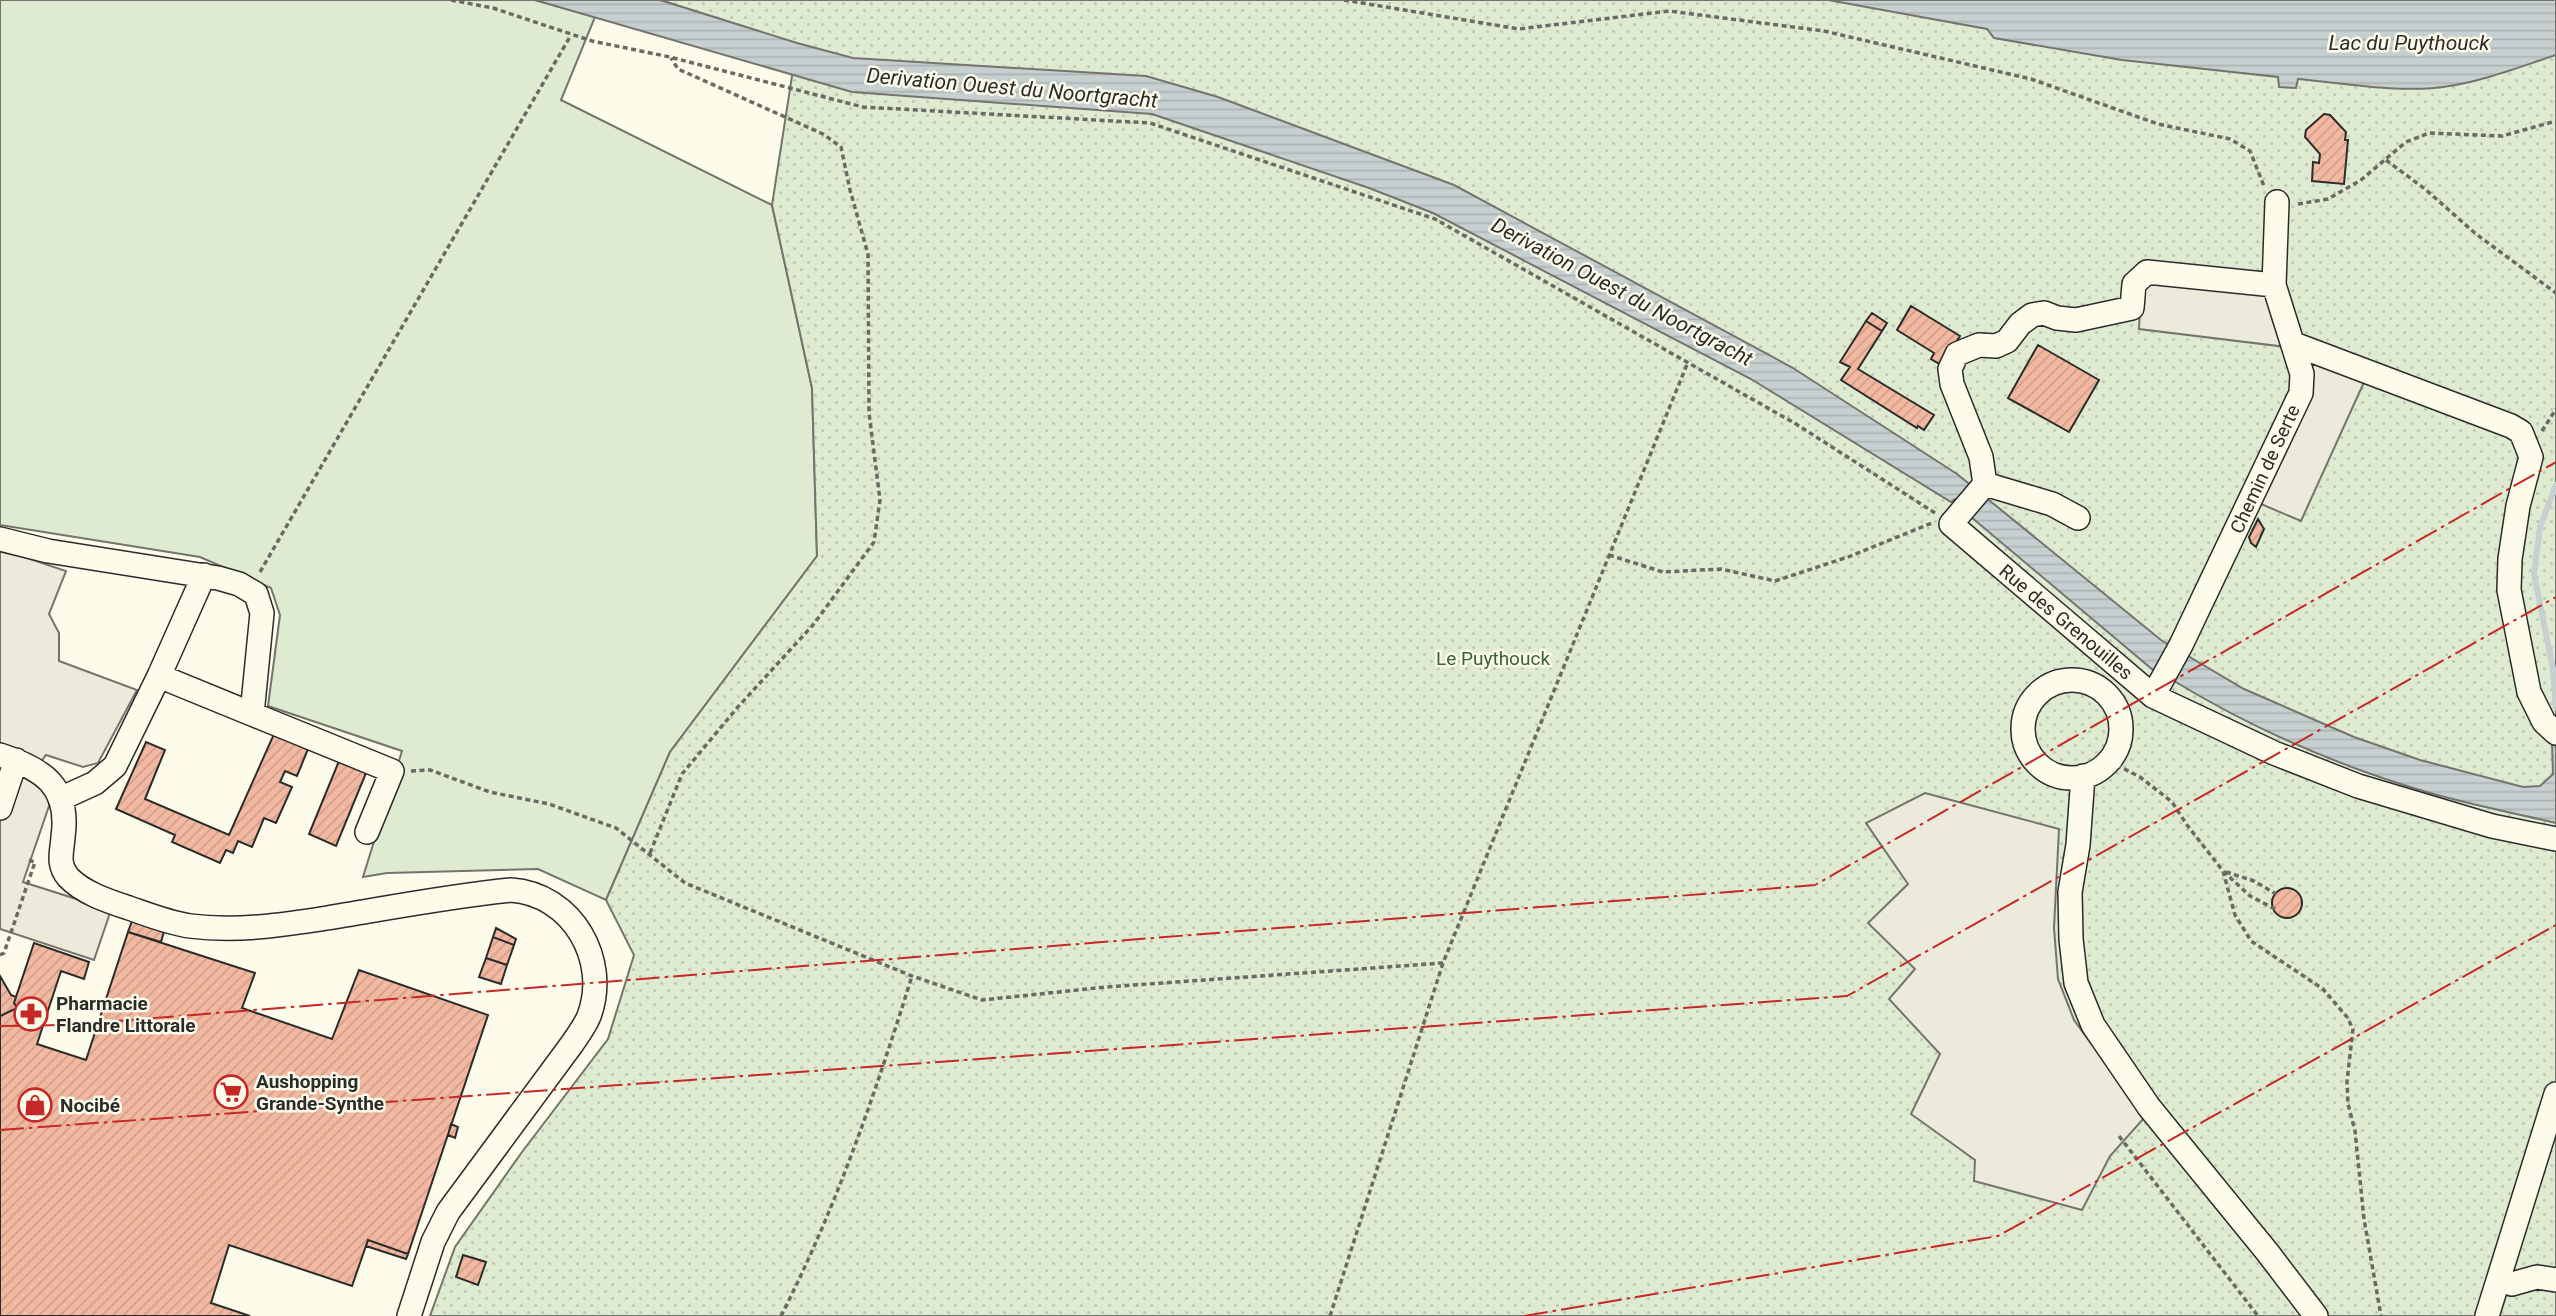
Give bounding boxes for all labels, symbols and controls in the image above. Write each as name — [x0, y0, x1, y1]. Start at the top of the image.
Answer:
water label: Lac du Puythouck — [2328, 31, 2490, 55]
water label: Derivation Ouest du Noortgracht — [865, 63, 1159, 113]
water label: Derivation Ouest du Noortgracht — [1487, 213, 1757, 371]
street label: Chemin de Serte — [2225, 401, 2305, 537]
street label: Rue des Grenouilles — [1995, 559, 2137, 685]
park label: Le Puythouck — [1436, 647, 1550, 670]
place label: Pharmacie Flandre Littorale — [56, 992, 196, 1037]
pharmacy icon: Pharmacie Flandre Littorale — [12, 995, 50, 1033]
place label: Aushopping Grande-Synthe — [256, 1070, 384, 1115]
supermarket icon: Aushopping Grande-Synthe — [212, 1073, 250, 1111]
shop icon: Nocibé — [16, 1086, 54, 1124]
place label: Nocibé — [60, 1094, 120, 1117]

